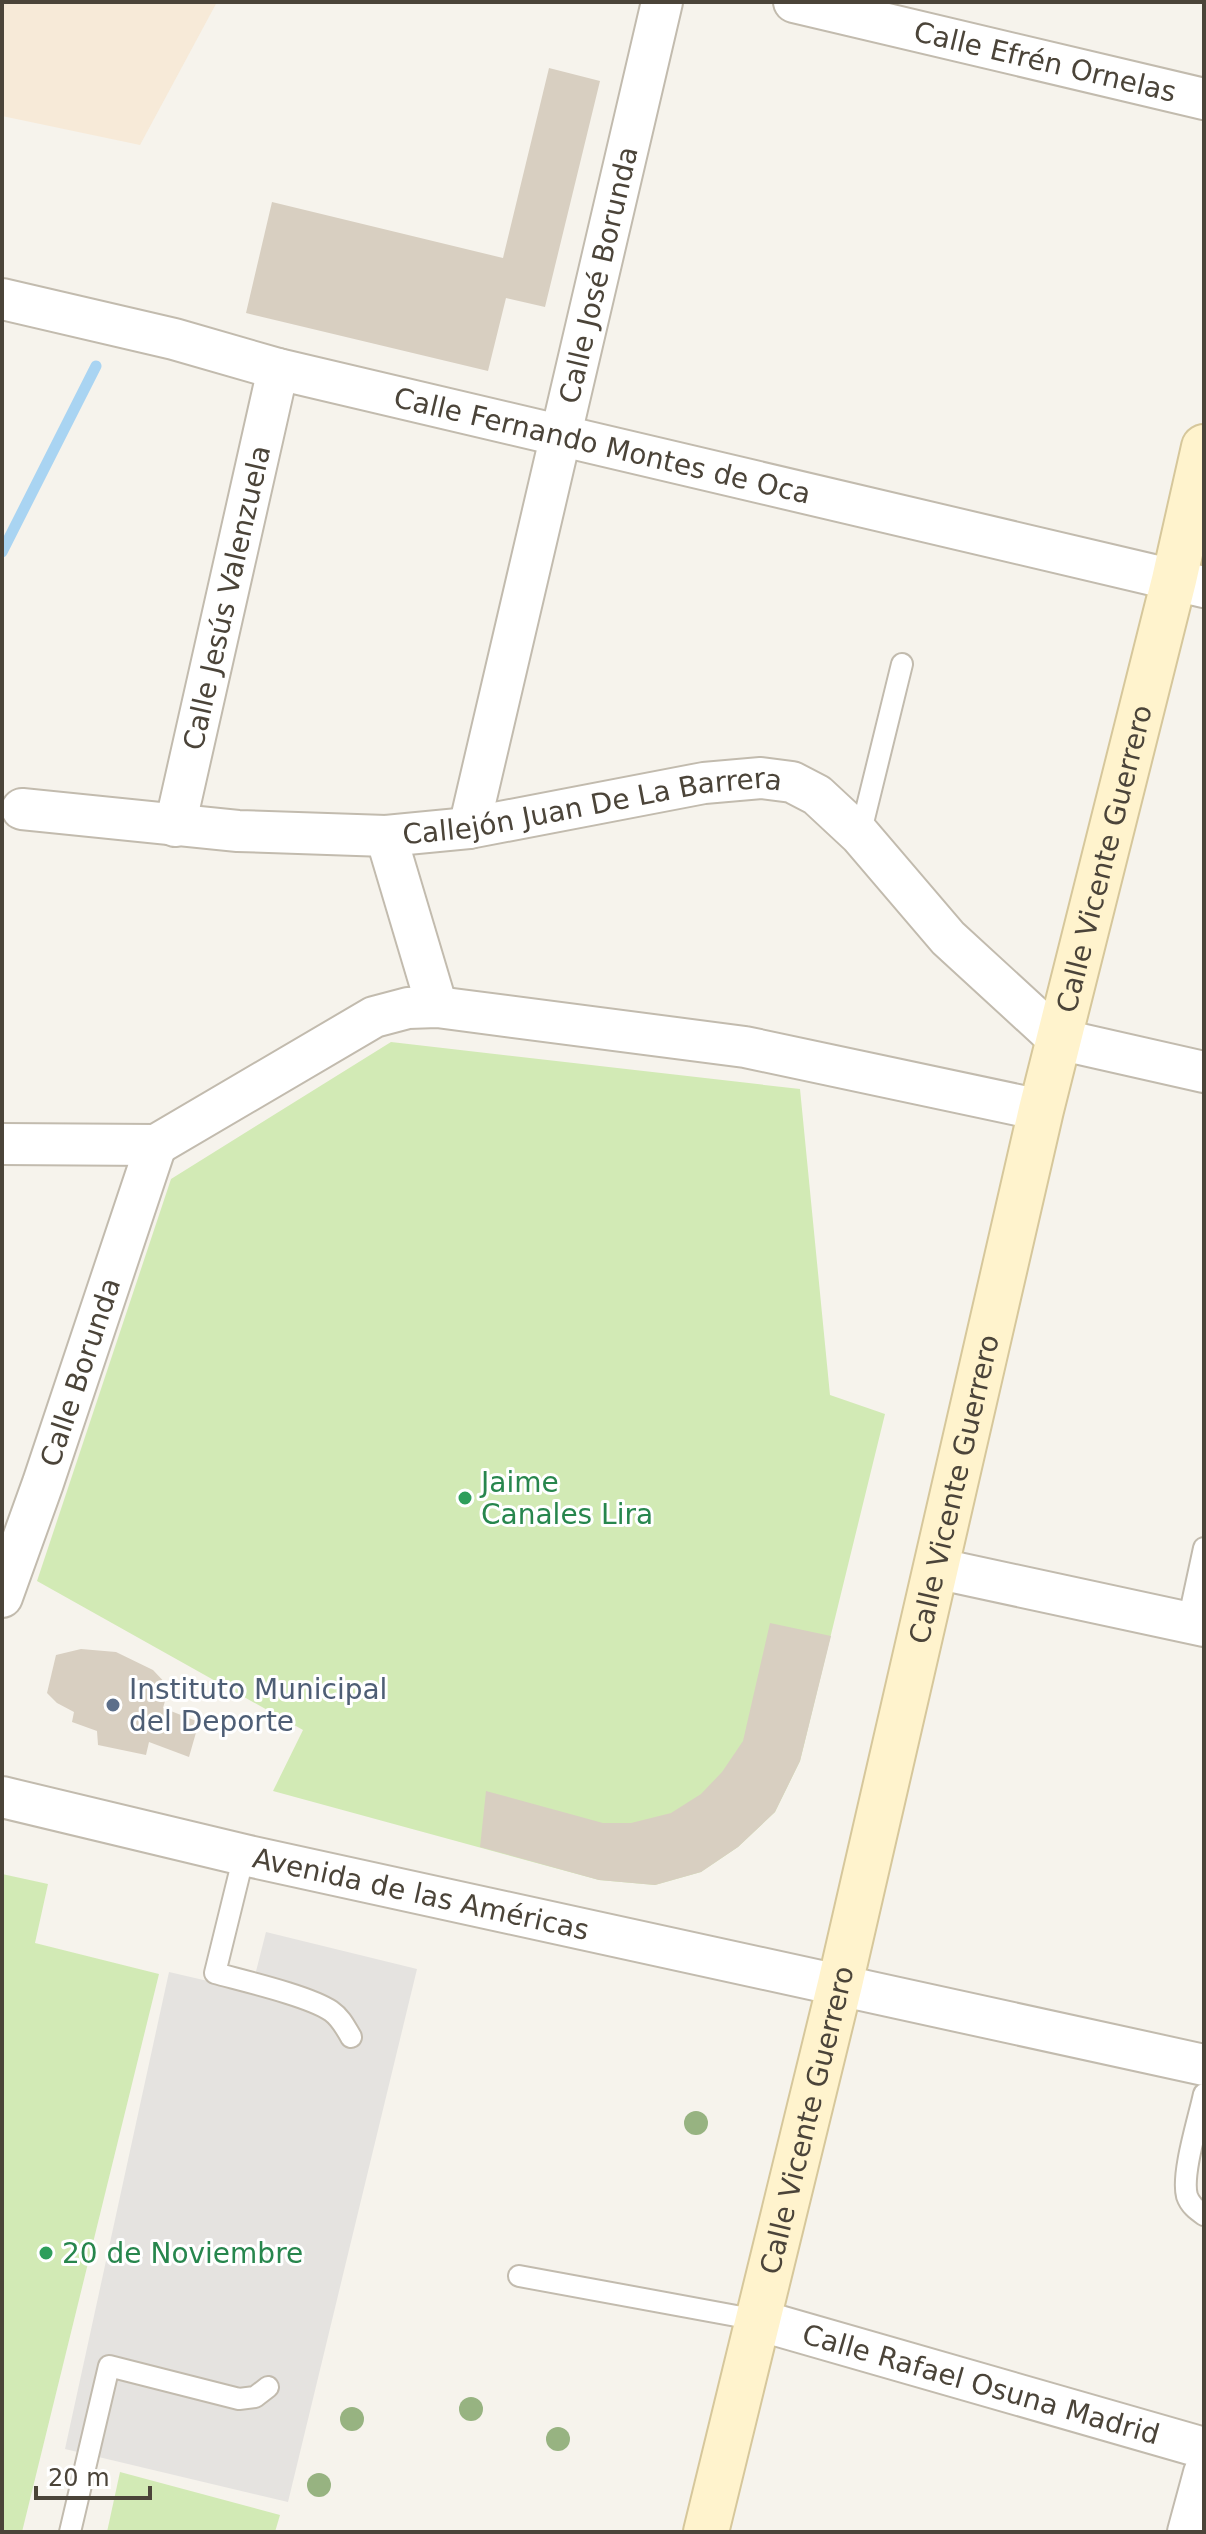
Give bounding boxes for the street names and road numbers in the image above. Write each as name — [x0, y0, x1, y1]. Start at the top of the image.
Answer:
street label: Calle Efrén Ornelas — [911, 14, 1179, 108]
street label: Calle José Borunda — [552, 143, 644, 407]
street label: Calle Fernando Montes de Oca — [391, 380, 814, 510]
street label: Calle Jesús Valenzuela — [176, 442, 277, 753]
street label: Calle Vicente Guerrero — [1050, 701, 1159, 1016]
street label: Callejón Juan De La Barrera — [401, 761, 784, 851]
street label: Calle Borunda — [33, 1274, 127, 1471]
street label: Calle Vicente Guerrero — [902, 1331, 1005, 1647]
street label: Avenida de las Américas — [250, 1841, 592, 1947]
street label: Calle Vicente Guerrero — [753, 1963, 860, 2278]
street label: Calle Rafael Osuna Madrid — [799, 2317, 1163, 2451]

